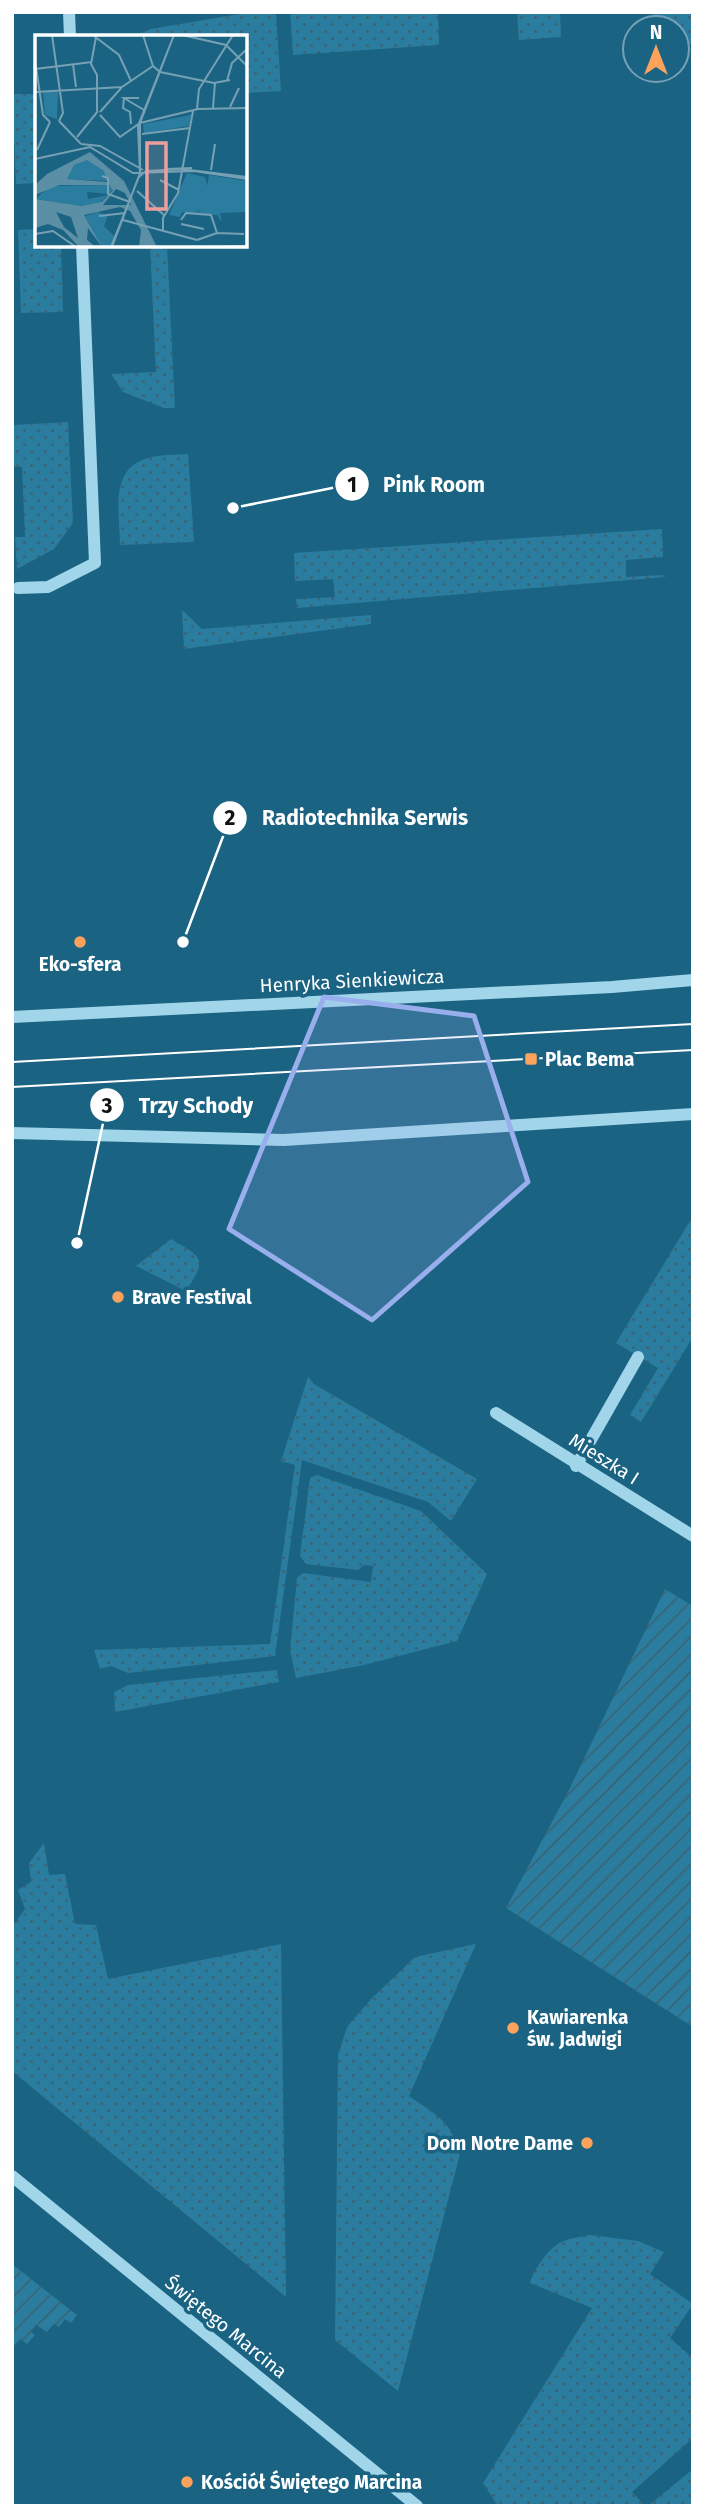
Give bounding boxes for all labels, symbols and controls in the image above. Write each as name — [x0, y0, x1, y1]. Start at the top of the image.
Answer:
north arrow — [621, 14, 691, 84]
text: N — [650, 21, 662, 44]
inset map — [35, 35, 247, 247]
callout: Pink Room — [334, 463, 499, 505]
text: 1 — [347, 472, 357, 498]
text: Pink Room — [383, 472, 485, 498]
callout: Radiotechnika Serwis — [213, 797, 482, 839]
text: 2 — [225, 805, 236, 831]
text: Radiotechnika Serwis — [262, 805, 468, 831]
marker: Eko-sfera — [72, 934, 88, 950]
place label: Eko-sfera — [39, 953, 121, 976]
street label: Henryka Sienkiewicza — [259, 965, 445, 997]
place label: Plac Bema — [545, 1048, 634, 1071]
marker: Plac Bema — [523, 1051, 539, 1067]
callout: Trzy Schody — [90, 1084, 267, 1126]
text: 3 — [101, 1093, 113, 1119]
text: Trzy Schody — [139, 1093, 253, 1119]
place label: Brave Festival — [132, 1286, 252, 1309]
marker: Brave Festival — [110, 1289, 126, 1305]
street label: Mieszka I — [565, 1429, 643, 1489]
place label: Kawiarenka św. Jadwigi — [527, 2006, 628, 2051]
marker: Kawiarenka św. Jadwigi — [505, 2020, 521, 2036]
place label: Dom Notre Dame — [427, 2132, 573, 2155]
marker: Dom Notre Dame — [579, 2135, 595, 2151]
street label: Świętego Marcina — [160, 2271, 292, 2383]
place label: Kościół Świętego Marcina — [201, 2470, 422, 2494]
marker: Kościół Świętego Marcina — [179, 2474, 195, 2490]

